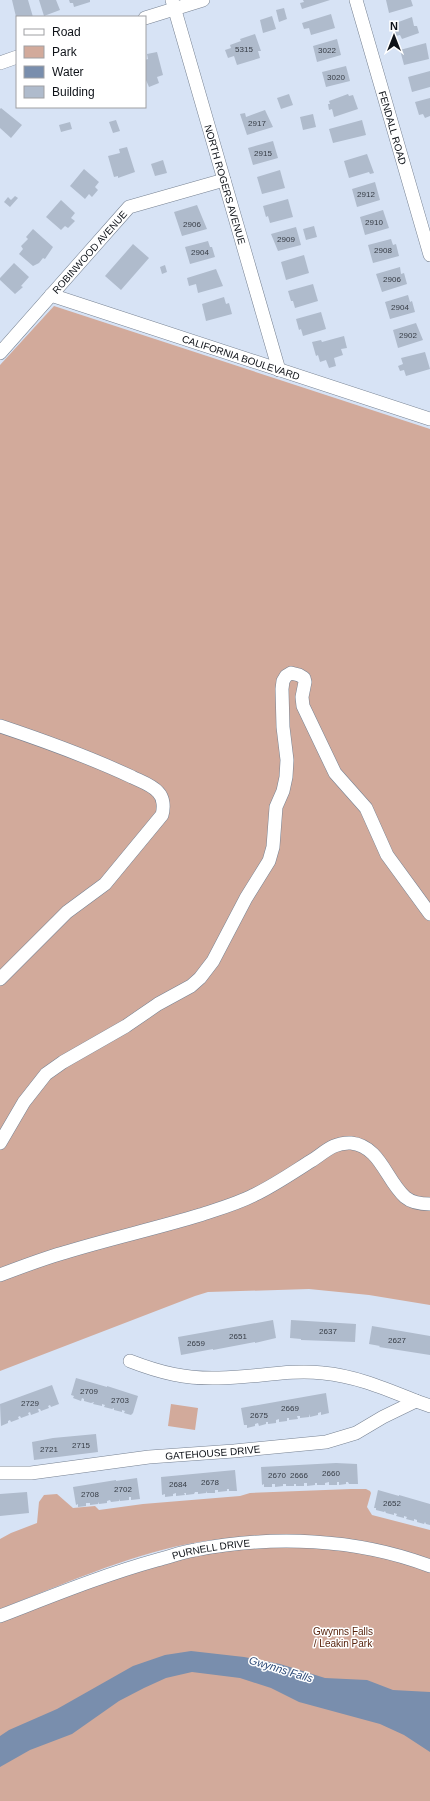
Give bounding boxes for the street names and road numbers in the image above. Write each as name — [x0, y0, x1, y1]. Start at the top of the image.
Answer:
street label: FENDALL ROAD — [377, 90, 409, 166]
street label: NORTH ROGERS AVENUE — [202, 123, 247, 246]
street label: ROBINWOOD AVENUE — [50, 208, 129, 296]
street label: CALIFORNIA BOULEVARD — [181, 333, 301, 382]
street label: GATEHOUSE DRIVE — [165, 1443, 261, 1462]
street label: PURNELL DRIVE — [171, 1537, 251, 1561]

